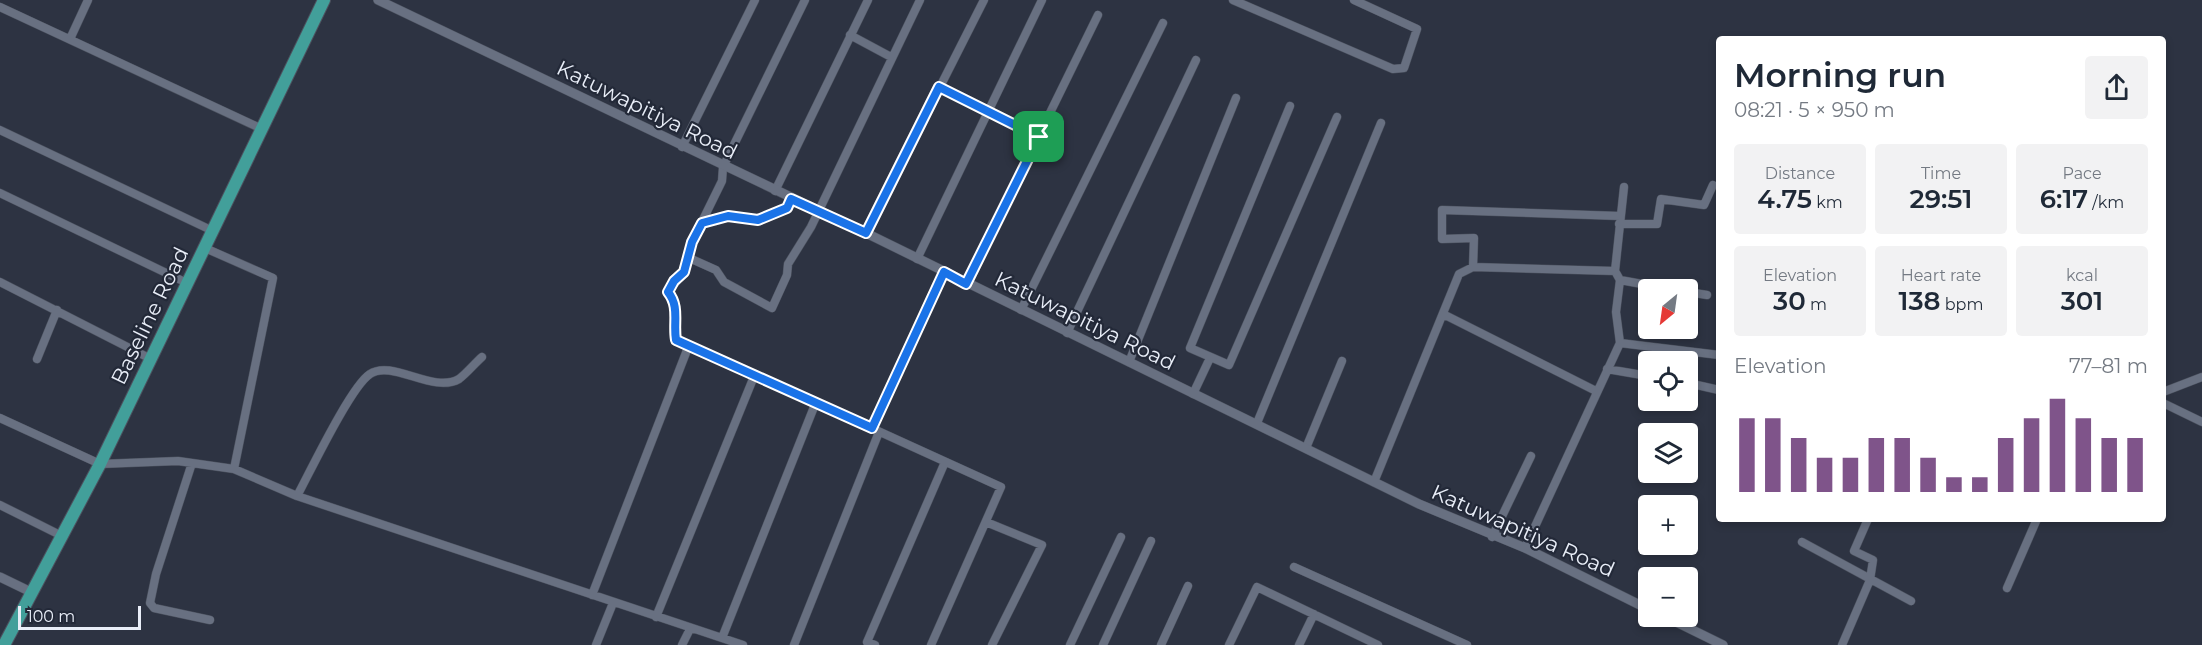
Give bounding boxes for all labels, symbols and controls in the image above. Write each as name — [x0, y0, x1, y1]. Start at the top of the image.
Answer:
street label: Katuwapitiya Road — [553, 55, 742, 164]
text: Morning run — [1734, 55, 1946, 95]
button: share — [2085, 56, 2148, 119]
text: 08:21 · 5 × 950 m — [1734, 98, 1895, 122]
pin — [1013, 111, 1064, 162]
icon: arrive — [1022, 120, 1055, 153]
text: Distance — [1765, 164, 1835, 183]
text: Time — [1921, 164, 1961, 183]
text: Pace — [2062, 164, 2102, 183]
text: 4.75 — [1757, 183, 1812, 215]
text: 29:51 — [1910, 183, 1972, 215]
text: 6:17 — [2040, 183, 2088, 215]
text: km — [1812, 193, 1843, 212]
text: /km — [2088, 193, 2124, 212]
street label: Baseline Road — [105, 243, 194, 389]
street label: Katuwapitiya Road — [991, 266, 1180, 375]
text: Elevation — [1763, 266, 1837, 285]
text: Heart rate — [1901, 266, 1981, 285]
text: kcal — [2066, 266, 2098, 285]
north arrow — [1638, 279, 1698, 339]
map controls — [1638, 279, 1698, 627]
text: 30 — [1773, 285, 1806, 317]
text: 138 — [1899, 285, 1941, 317]
text: 301 — [2061, 285, 2103, 317]
text: m — [1806, 295, 1827, 314]
text: bpm — [1941, 295, 1983, 314]
button: locate — [1638, 351, 1698, 411]
text: Elevation — [1734, 354, 1826, 378]
text: 77–81 m — [2069, 354, 2148, 378]
button: layers — [1638, 423, 1698, 483]
street label: Katuwapitiya Road — [1428, 479, 1619, 582]
button: + — [1638, 495, 1698, 555]
button: − — [1638, 567, 1698, 627]
scale bar — [18, 603, 141, 630]
text: 100 m — [27, 607, 75, 626]

